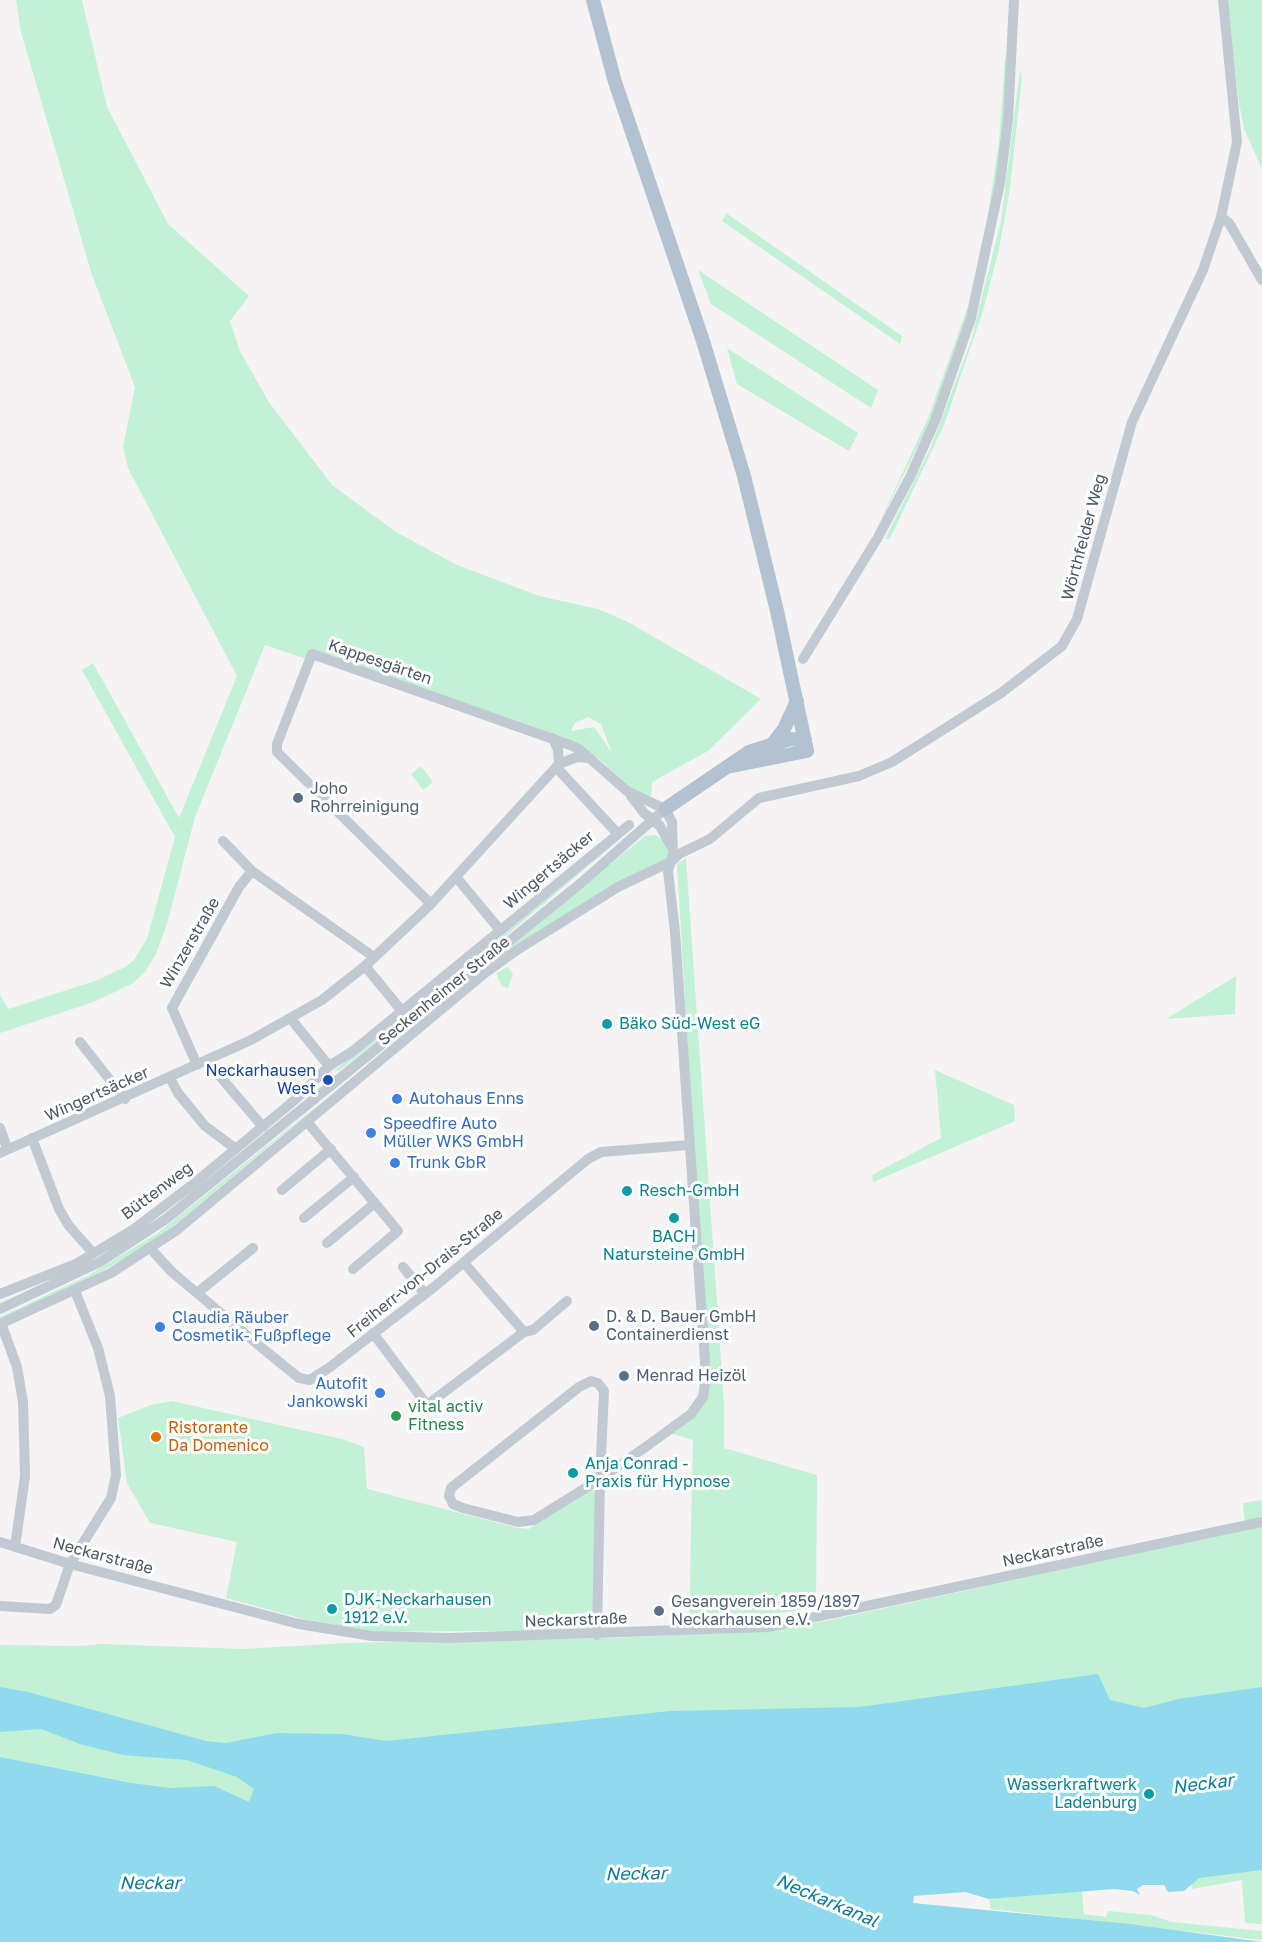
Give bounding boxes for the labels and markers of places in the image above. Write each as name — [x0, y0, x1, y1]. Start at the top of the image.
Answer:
place label: Joho Rohrreinigung — [310, 779, 419, 817]
marker: Joho Rohrreinigung — [291, 791, 305, 805]
place label: Bäko Süd-West eG — [619, 1014, 760, 1034]
marker: Bäko Süd-West eG — [600, 1017, 614, 1031]
place label: Neckarhausen West — [206, 1061, 316, 1099]
marker: Neckarhausen West — [321, 1073, 335, 1087]
place label: Autohaus Enns — [409, 1089, 524, 1109]
marker: Autohaus Enns — [390, 1092, 404, 1106]
place label: Speedfire Auto Müller WKS GmbH — [383, 1114, 524, 1152]
marker: Speedfire Auto Müller WKS GmbH — [364, 1126, 378, 1140]
place label: Trunk GbR — [407, 1153, 486, 1173]
marker: Trunk GbR — [388, 1156, 402, 1170]
place label: Resch-GmbH — [639, 1181, 740, 1201]
marker: Resch-GmbH — [620, 1184, 634, 1198]
marker: BACH Natursteine GmbH — [667, 1211, 681, 1225]
place label: BACH Natursteine GmbH — [603, 1227, 745, 1265]
place label: D. & D. Bauer GmbH Containerdienst — [606, 1307, 756, 1345]
place label: Claudia Räuber Cosmetik- Fußpflege — [172, 1308, 331, 1346]
marker: D. & D. Bauer GmbH Containerdienst — [587, 1319, 601, 1333]
marker: Claudia Räuber Cosmetik- Fußpflege — [153, 1320, 167, 1334]
place label: Menrad Heizöl — [636, 1366, 746, 1386]
marker: Menrad Heizöl — [617, 1369, 631, 1383]
place label: Autofit Jankowski — [287, 1374, 368, 1412]
marker: Autofit Jankowski — [373, 1386, 387, 1400]
place label: vital activ Fitness — [408, 1397, 483, 1435]
marker: vital activ Fitness — [389, 1409, 403, 1423]
place label: Ristorante Da Domenico — [168, 1418, 269, 1456]
marker: Ristorante Da Domenico — [149, 1430, 163, 1444]
place label: Anja Conrad - Praxis für Hypnose — [585, 1454, 730, 1492]
marker: Anja Conrad - Praxis für Hypnose — [566, 1466, 580, 1480]
place label: DJK-Neckarhausen 1912 e.V. — [344, 1590, 492, 1628]
place label: Gesangverein 1859/1897 Neckarhausen e.V. — [671, 1592, 860, 1630]
marker: DJK-Neckarhausen 1912 e.V. — [325, 1602, 339, 1616]
marker: Gesangverein 1859/1897 Neckarhausen e.V. — [652, 1604, 666, 1618]
place label: Wasserkraftwerk Ladenburg — [1007, 1775, 1137, 1813]
marker: Wasserkraftwerk Ladenburg — [1142, 1787, 1156, 1801]

